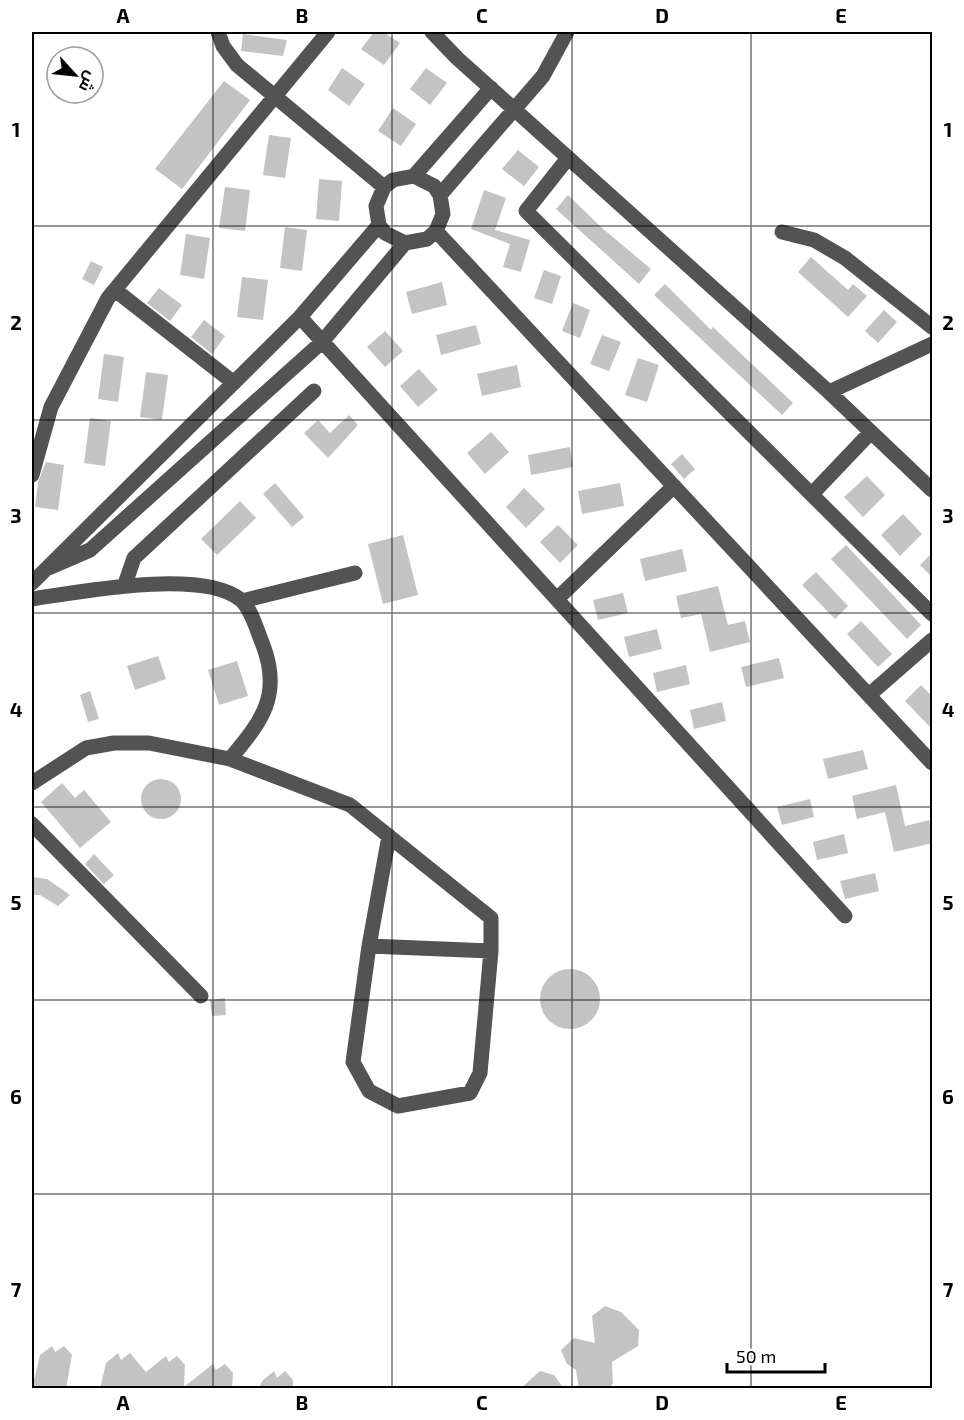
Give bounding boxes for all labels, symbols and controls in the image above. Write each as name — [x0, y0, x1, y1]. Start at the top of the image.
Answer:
text: A — [116, 3, 130, 27]
text: B — [296, 3, 308, 27]
text: C — [476, 3, 488, 27]
text: D — [655, 3, 669, 27]
text: E — [835, 3, 847, 27]
north arrow — [45, 45, 105, 105]
text: ش — [75, 68, 102, 95]
text: 1 — [12, 117, 20, 141]
text: 1 — [944, 117, 952, 141]
text: 2 — [10, 310, 22, 334]
text: 2 — [942, 310, 954, 334]
text: 3 — [10, 503, 22, 527]
text: 3 — [942, 503, 954, 527]
text: 4 — [10, 697, 23, 721]
text: 4 — [942, 697, 955, 721]
text: 5 — [10, 890, 22, 914]
text: 5 — [942, 890, 954, 914]
text: 6 — [10, 1084, 22, 1108]
text: 6 — [942, 1084, 954, 1108]
text: 7 — [11, 1277, 22, 1301]
text: 7 — [943, 1277, 954, 1301]
scale bar — [727, 1336, 824, 1374]
text: 50 m — [736, 1345, 776, 1367]
text: A — [116, 1390, 130, 1414]
text: B — [296, 1390, 308, 1414]
text: C — [476, 1390, 488, 1414]
text: D — [655, 1390, 669, 1414]
text: E — [835, 1390, 847, 1414]

